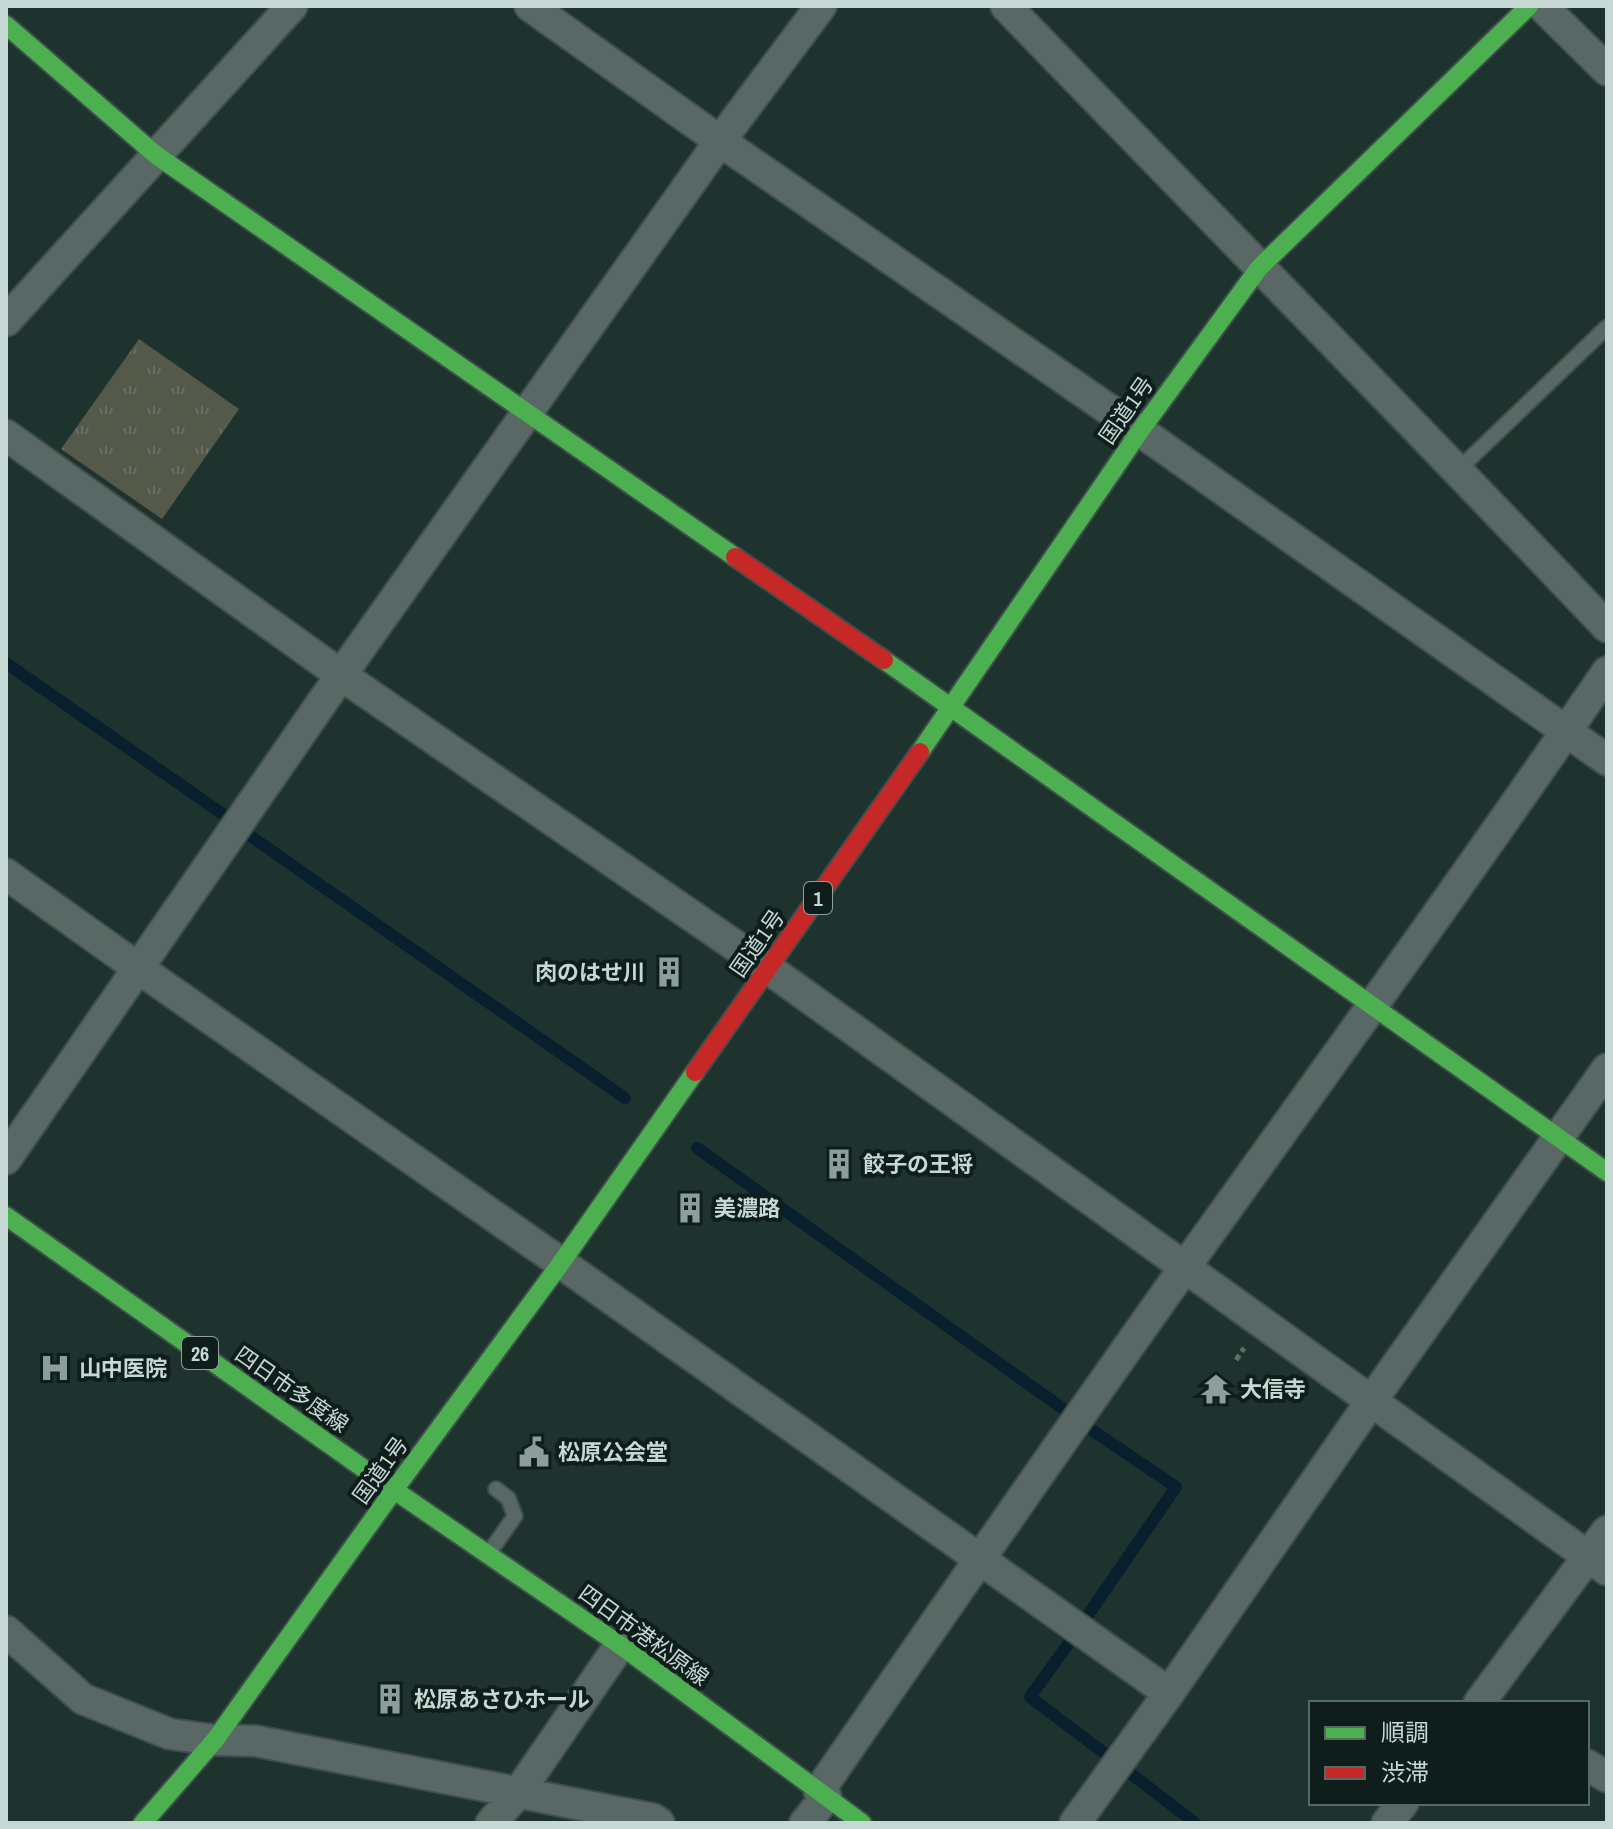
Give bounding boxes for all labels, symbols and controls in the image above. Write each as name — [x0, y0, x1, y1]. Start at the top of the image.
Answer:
street label: 国道1号 — [1092, 370, 1160, 450]
road number: 1 — [804, 882, 832, 914]
street label: 国道1号 — [723, 903, 791, 983]
building icon: 肉のはせ川 — [652, 955, 686, 989]
place label: 肉のはせ川 — [535, 957, 645, 987]
building icon: 餃子の王将 — [822, 1147, 856, 1181]
place label: 餃子の王将 — [863, 1149, 973, 1179]
building icon: 美濃路 — [673, 1191, 707, 1225]
place label: 美濃路 — [714, 1193, 780, 1223]
road number: 26 — [182, 1337, 218, 1369]
street label: 四日市多度線 — [229, 1339, 355, 1439]
hospital icon: 山中医院 — [38, 1351, 72, 1385]
place label: 山中医院 — [79, 1353, 167, 1383]
temple icon: 大信寺 — [1199, 1372, 1233, 1406]
place label: 大信寺 — [1240, 1374, 1306, 1404]
street label: 国道1号 — [346, 1430, 414, 1510]
public building icon: 松原公会堂 — [517, 1435, 551, 1469]
place label: 松原公会堂 — [558, 1437, 668, 1467]
street label: 四日市港松原線 — [573, 1578, 715, 1692]
building icon: 松原あさひホール — [373, 1682, 407, 1716]
place label: 松原あさひホール — [414, 1684, 590, 1714]
legend — [1309, 1701, 1589, 1805]
text: 順調 — [1381, 1716, 1429, 1748]
text: 渋滞 — [1381, 1756, 1429, 1788]

